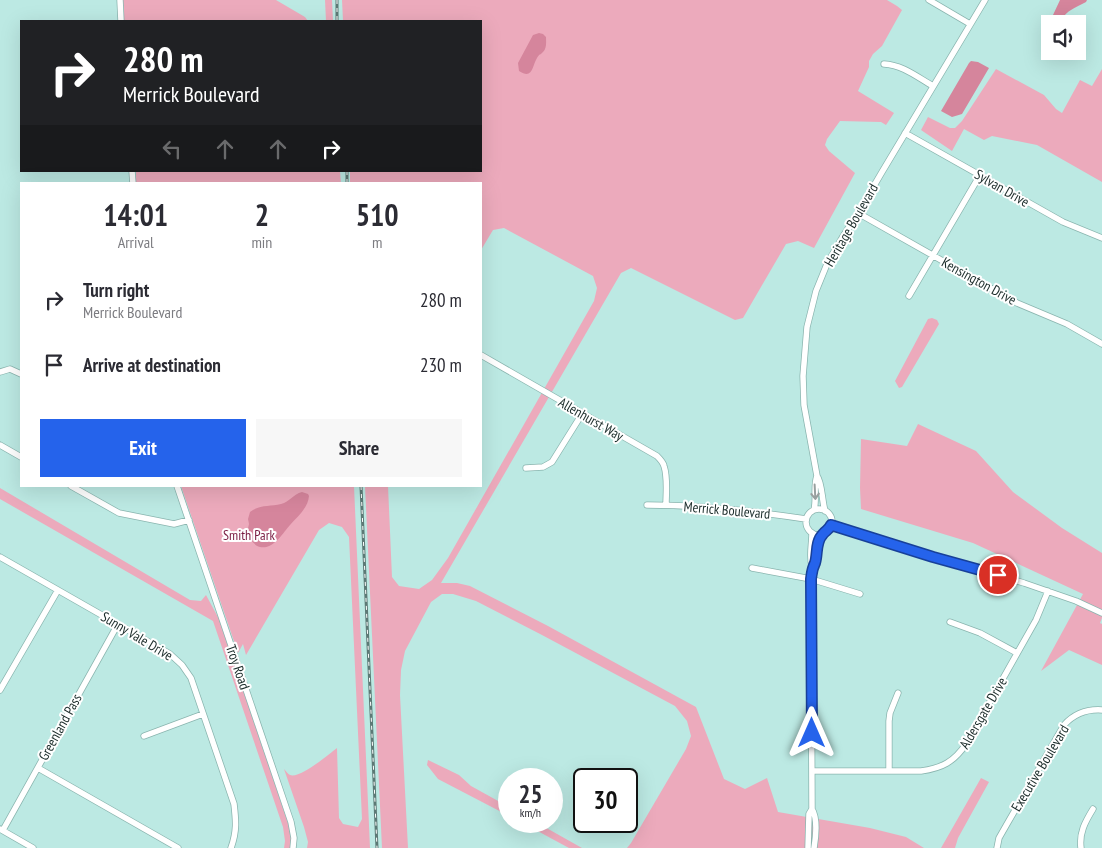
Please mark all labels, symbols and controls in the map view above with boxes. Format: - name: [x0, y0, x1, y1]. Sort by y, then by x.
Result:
- map controls: [1041, 15, 1086, 60]
- button: sound: [1041, 15, 1086, 60]
- text: 280 m: [123, 36, 204, 82]
- icon: right: [40, 40, 105, 105]
- text: Merrick Boulevard: [123, 80, 260, 108]
- icon: left: [158, 135, 186, 163]
- icon: ahead: [211, 135, 239, 163]
- icon: ahead: [264, 135, 292, 163]
- icon: right: [317, 135, 345, 163]
- street label: Sylvan Drive: [971, 165, 1033, 211]
- street label: Heritage Boulevard: [820, 180, 882, 270]
- text: 14:01: [103, 195, 168, 234]
- text: 2: [255, 195, 269, 234]
- text: 510: [356, 195, 399, 234]
- text: Arrival: [118, 232, 154, 252]
- text: min: [251, 232, 272, 252]
- text: m: [372, 232, 382, 252]
- street label: Kensington Drive: [939, 253, 1020, 309]
- text: Turn right: [83, 278, 149, 302]
- icon: right: [40, 286, 68, 314]
- text: 280 m: [420, 288, 462, 312]
- text: Merrick Boulevard: [83, 302, 182, 322]
- icon: arrive: [40, 351, 68, 379]
- text: Arrive at destination: [83, 353, 221, 377]
- text: 230 m: [420, 353, 462, 377]
- street label: Allenhurst Way: [555, 393, 627, 445]
- button: Exit: [40, 419, 246, 477]
- button: Share: [256, 419, 462, 477]
- one-way arrow: [811, 484, 820, 500]
- street label: Merrick Boulevard: [683, 497, 771, 523]
- park label: Smith Park: [223, 526, 276, 544]
- pin: [977, 554, 1019, 596]
- icon: arrive: [984, 561, 1012, 589]
- street label: Sunny Vale Drive: [98, 607, 176, 665]
- street label: Troy Road: [222, 642, 254, 692]
- street label: Aldersgate Drive: [955, 674, 1011, 752]
- street label: Greenland Pass: [34, 690, 86, 763]
- position arrow: [785, 706, 837, 758]
- street label: Executive Boulevard: [1007, 721, 1073, 815]
- speed limit sign: 30: [573, 768, 638, 833]
- text: 25: [519, 778, 542, 810]
- text: km/h: [520, 805, 541, 820]

